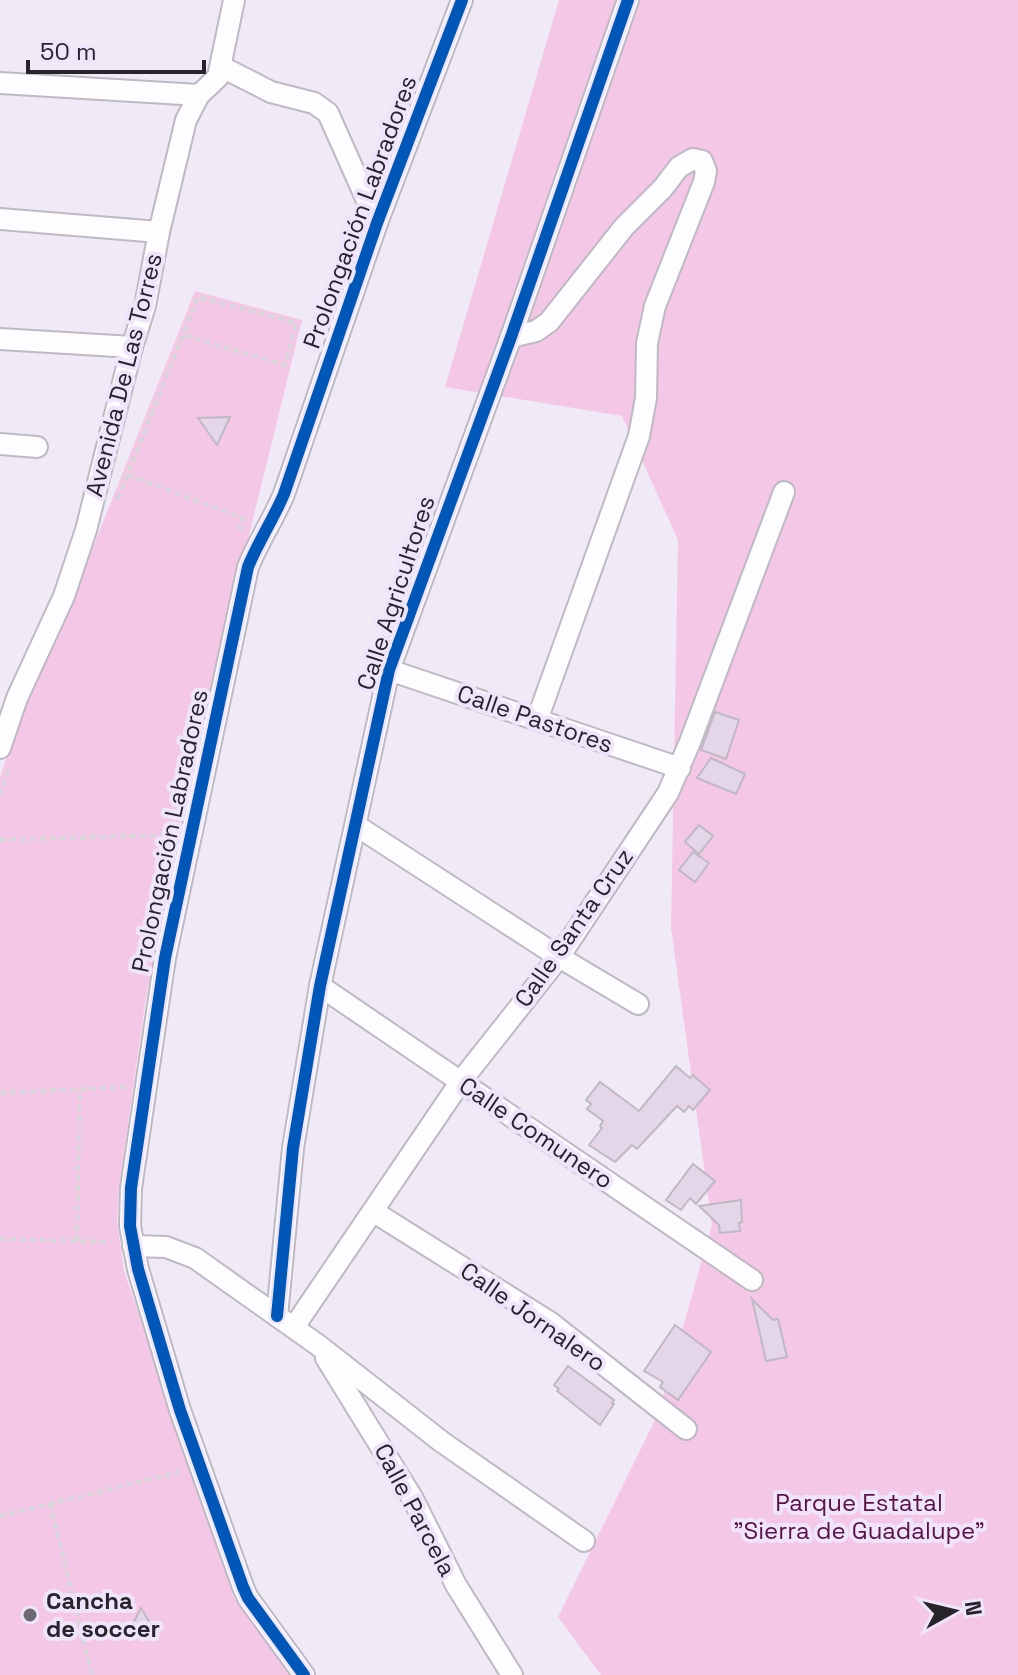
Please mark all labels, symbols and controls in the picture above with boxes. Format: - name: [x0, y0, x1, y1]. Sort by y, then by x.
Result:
- scale bar: [28, 24, 204, 74]
- text: 50 m: [40, 36, 97, 67]
- street label: Prolongación Labradores: [296, 71, 423, 353]
- street label: Avenida De Las Torres: [78, 250, 169, 500]
- street label: Calle Agricultores: [350, 492, 442, 694]
- street label: Calle Pastores: [453, 677, 617, 760]
- street label: Prolongación Labradores: [124, 687, 215, 975]
- street label: Calle Santa Cruz: [507, 842, 640, 1013]
- street label: Calle Comunero: [453, 1070, 619, 1196]
- street label: Calle Jornalero: [454, 1255, 612, 1378]
- street label: Calle Parcela: [367, 1438, 464, 1582]
- park label: Parque Estatal "Sierra de Guadalupe": [733, 1487, 985, 1546]
- north arrow: [914, 1571, 994, 1651]
- place label: Cancha de soccer: [46, 1585, 160, 1644]
- text: N: [959, 1599, 989, 1617]
- marker: Cancha de soccer: [21, 1606, 39, 1624]

